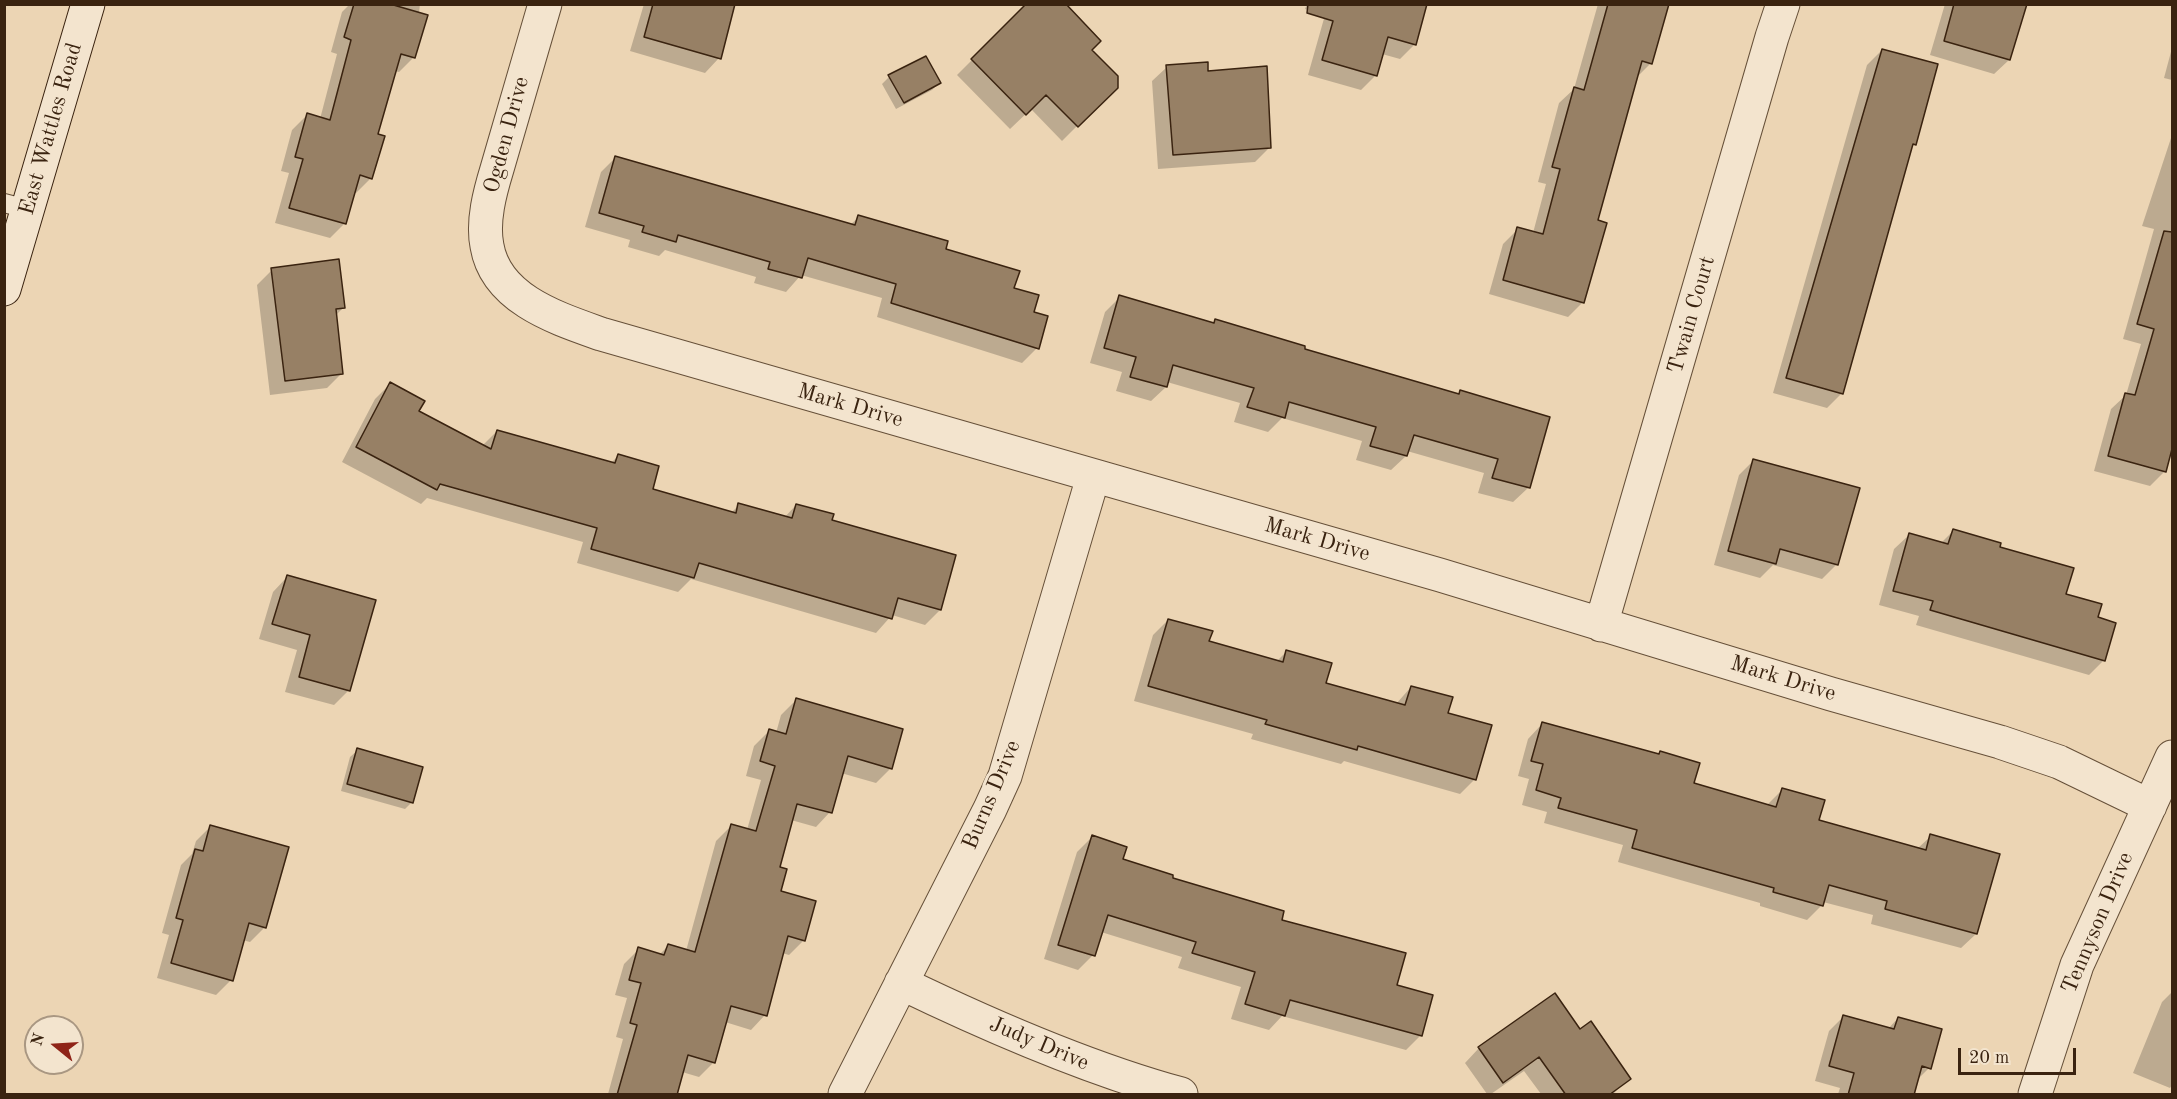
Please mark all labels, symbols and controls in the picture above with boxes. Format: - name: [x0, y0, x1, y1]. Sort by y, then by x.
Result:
- street label: East Wattles Road: [14, 40, 88, 218]
- street label: Ogden Drive: [479, 74, 535, 196]
- street label: Twain Court: [1663, 253, 1721, 377]
- street label: Mark Drive: [794, 378, 906, 434]
- street label: Mark Drive: [1261, 512, 1373, 568]
- street label: Mark Drive: [1727, 650, 1839, 708]
- street label: Burns Drive: [957, 736, 1027, 854]
- street label: Tennyson Drive: [2056, 848, 2140, 998]
- street label: Judy Drive: [985, 1011, 1093, 1077]
- north arrow: [24, 1015, 84, 1075]
- text: N: [29, 1032, 48, 1048]
- scale bar: [1961, 1036, 2080, 1074]
- text: 20 m: [1969, 1049, 2009, 1067]

